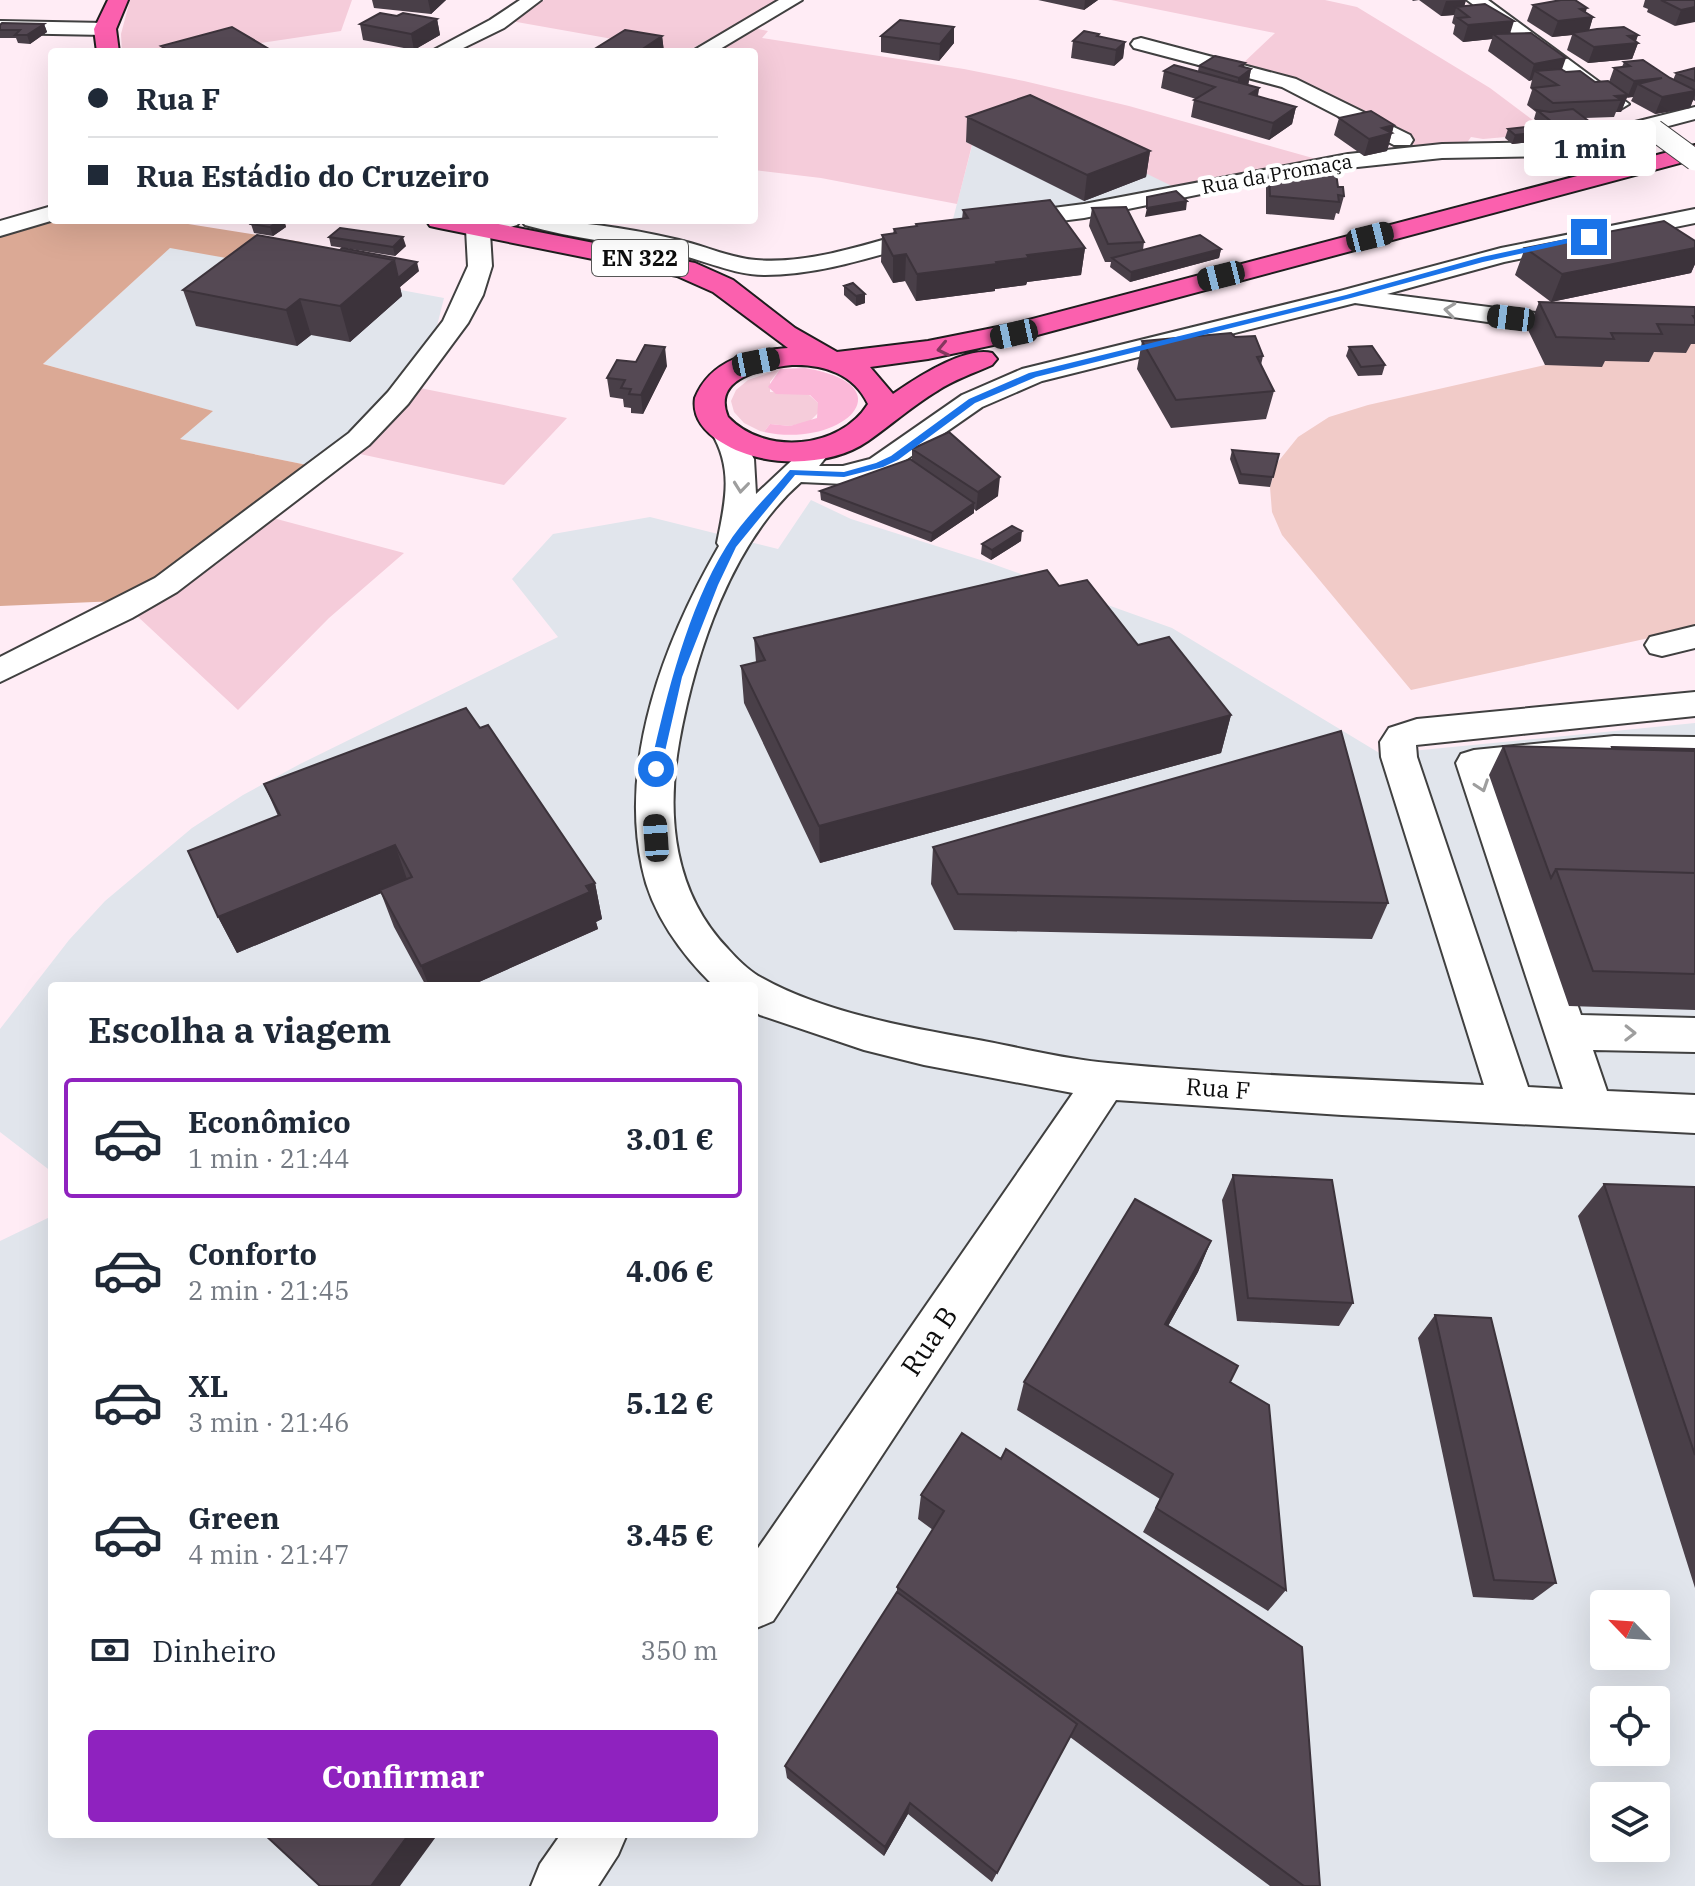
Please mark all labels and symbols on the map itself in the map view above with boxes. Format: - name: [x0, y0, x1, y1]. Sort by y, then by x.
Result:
- callout: 1 min: [1523, 121, 1655, 177]
- street label: Rua da Promaça: [1199, 147, 1354, 200]
- route end: [1571, 219, 1607, 255]
- car: [1344, 220, 1396, 254]
- road number: EN 322: [592, 240, 688, 276]
- car: [1195, 259, 1247, 293]
- one-way arrow: [1443, 302, 1457, 319]
- car: [1486, 303, 1536, 333]
- car: [988, 317, 1040, 351]
- one-way arrow: [936, 340, 950, 357]
- car: [730, 346, 782, 378]
- one-way arrow: [733, 481, 750, 494]
- route start: [638, 751, 674, 787]
- one-way arrow: [1472, 778, 1488, 792]
- car: [642, 813, 670, 863]
- one-way arrow: [1624, 1025, 1637, 1042]
- street label: Rua F: [1185, 1070, 1251, 1106]
- street label: Rua B: [892, 1299, 965, 1383]
- north arrow: [1590, 1590, 1670, 1670]

